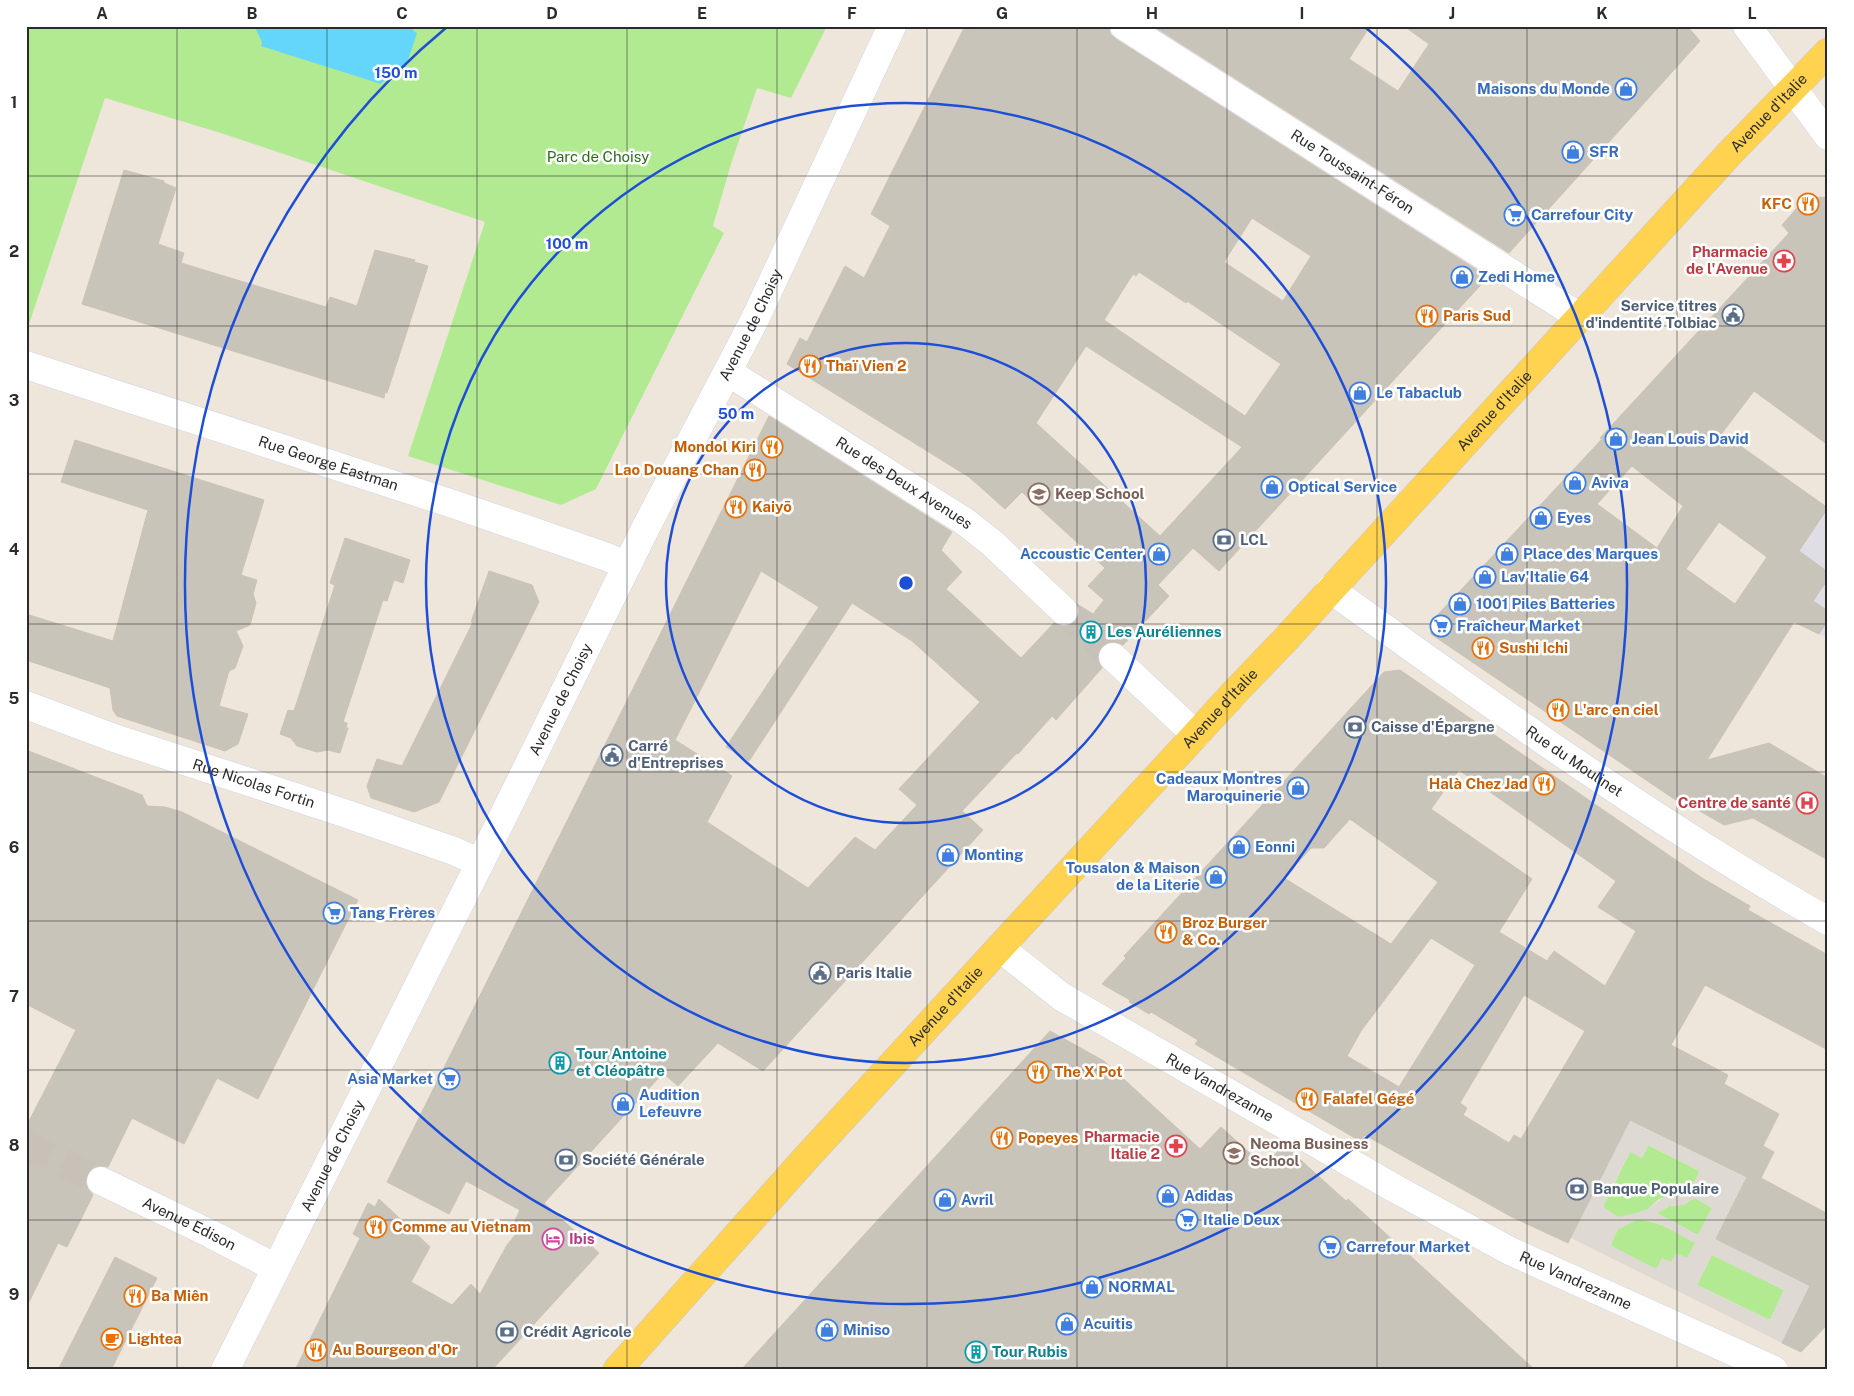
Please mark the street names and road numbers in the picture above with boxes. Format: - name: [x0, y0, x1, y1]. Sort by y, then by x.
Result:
- street label: Avenue d'Italie: [1727, 70, 1810, 155]
- street label: Rue Toussaint-Féron: [1288, 126, 1417, 217]
- street label: Avenue de Choisy: [715, 266, 785, 383]
- street label: Avenue d'Italie: [1453, 367, 1535, 454]
- street label: Rue George Eastman: [256, 432, 401, 494]
- street label: Rue des Deux Avenues: [833, 433, 976, 532]
- street label: Avenue de Choisy: [526, 640, 595, 758]
- street label: Avenue d'Italie: [1179, 665, 1261, 752]
- street label: Rue du Moulinet: [1523, 722, 1626, 800]
- street label: Rue Nicolas Fortin: [191, 755, 317, 811]
- street label: Avenue d'Italie: [904, 963, 986, 1050]
- street label: Rue Vandrezanne: [1163, 1050, 1277, 1125]
- street label: Avenue de Choisy: [297, 1097, 368, 1214]
- street label: Avenue Edison: [140, 1193, 239, 1254]
- street label: Rue Vandrezanne: [1517, 1247, 1635, 1313]

